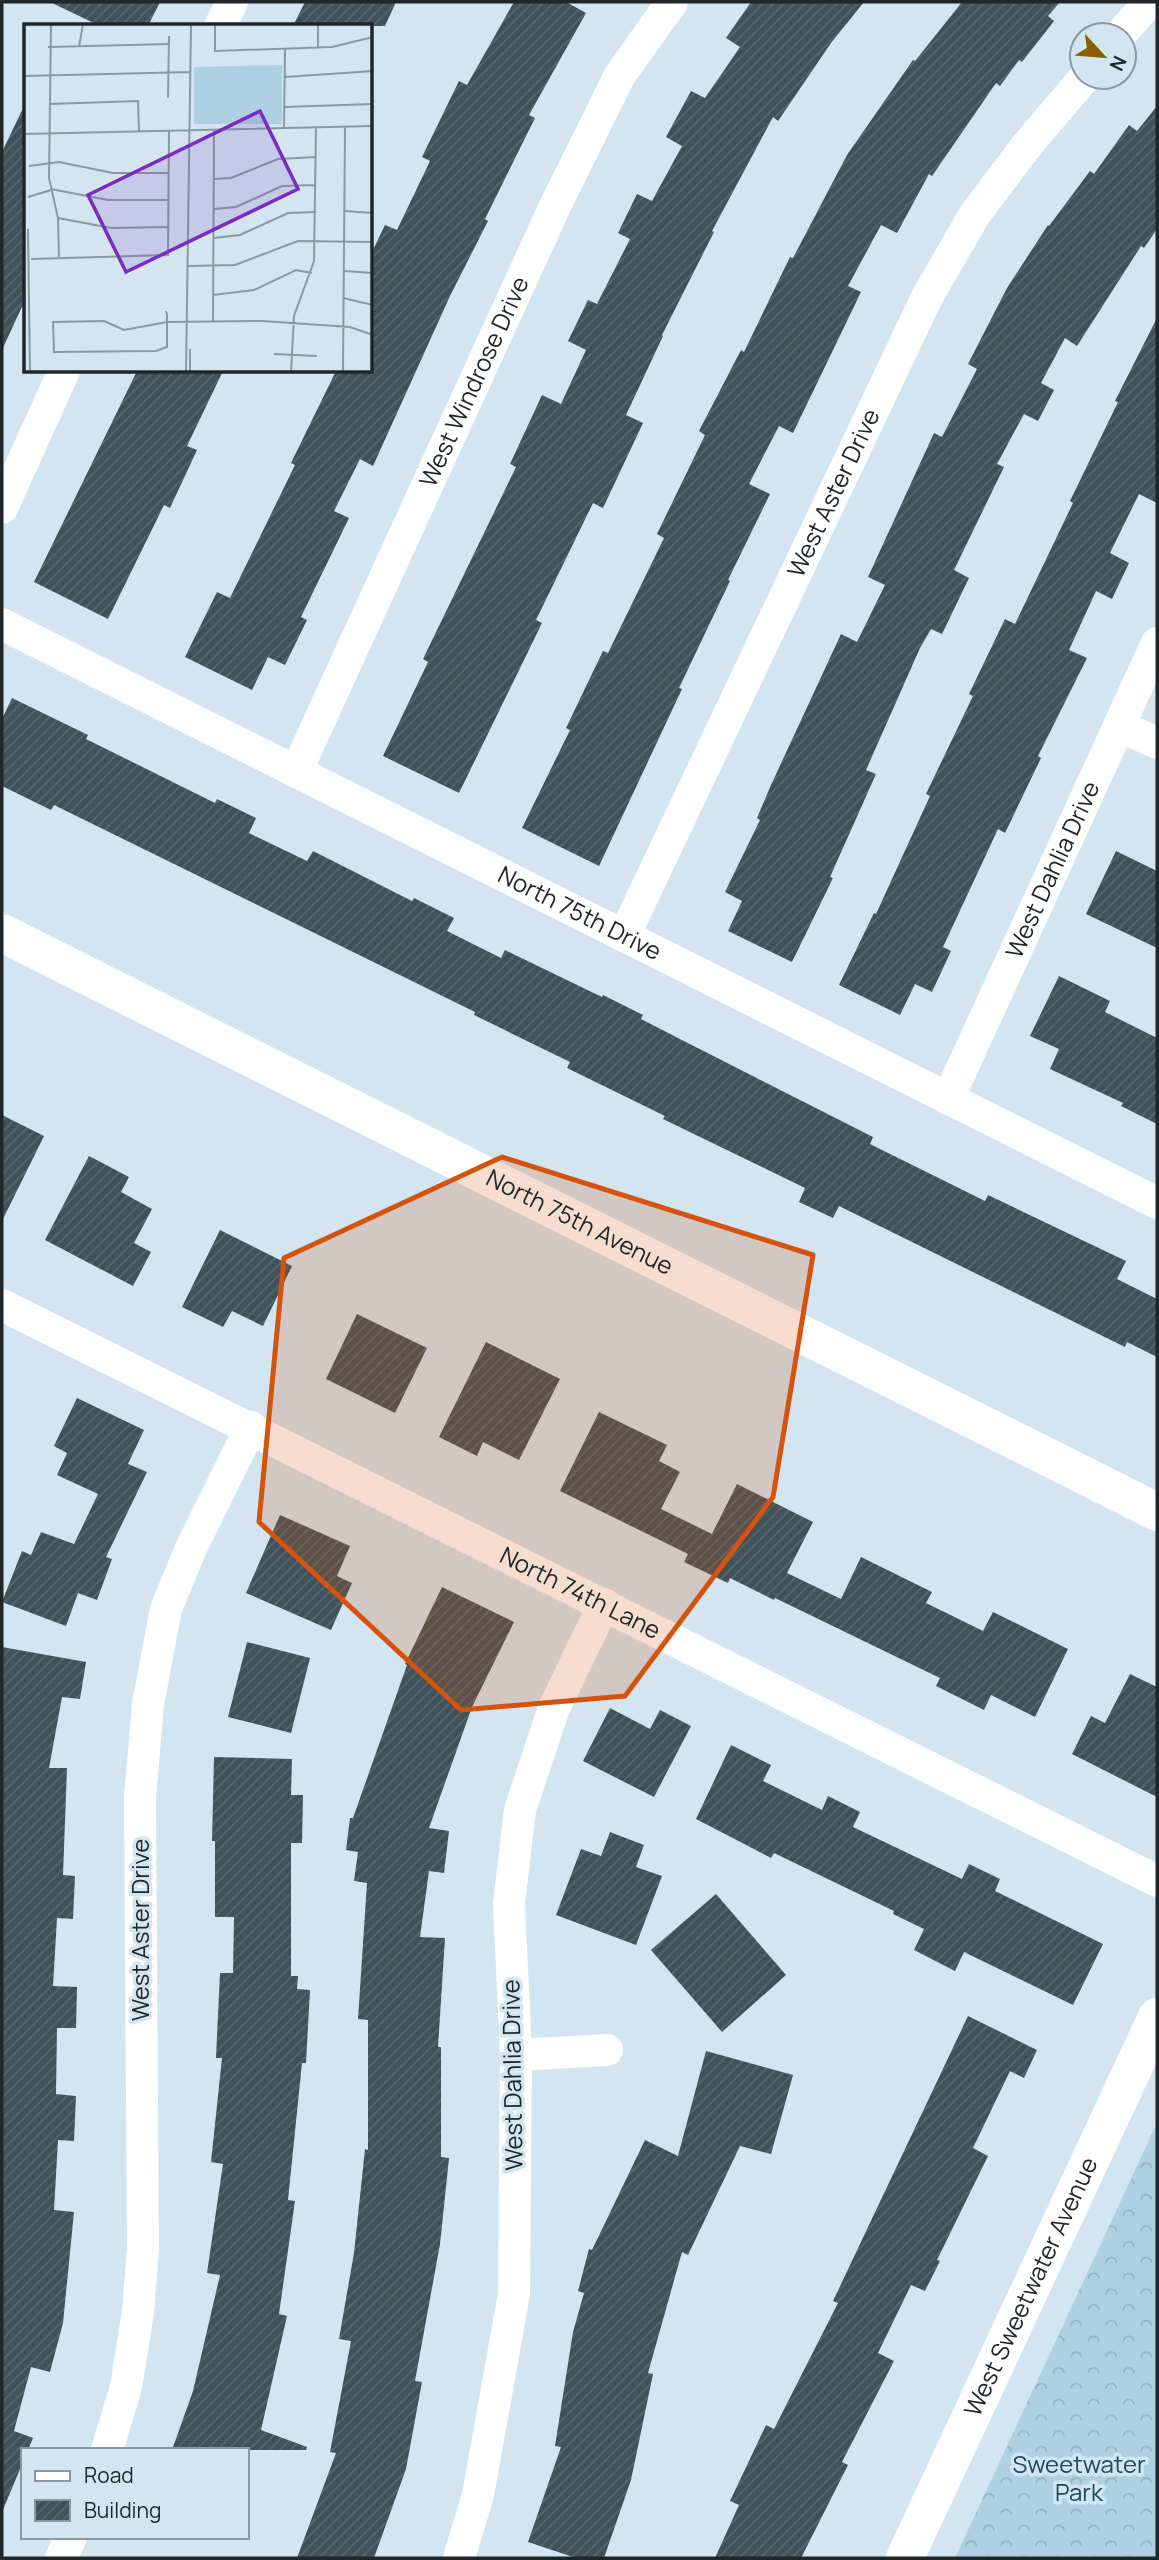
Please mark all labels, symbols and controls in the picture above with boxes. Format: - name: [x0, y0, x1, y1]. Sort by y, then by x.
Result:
- north arrow: [1068, 21, 1138, 91]
- inset map: [24, 24, 373, 373]
- text: N: [1104, 52, 1133, 75]
- street label: West Windrose Drive: [411, 271, 536, 492]
- street label: West Aster Drive: [779, 403, 887, 582]
- street label: West Dahlia Drive: [997, 775, 1106, 963]
- street label: North 75th Drive: [493, 857, 667, 967]
- street label: North 75th Avenue: [481, 1161, 679, 1282]
- street label: North 74th Lane: [495, 1538, 667, 1646]
- street label: West Aster Drive: [123, 1839, 156, 2021]
- street label: West Dahlia Drive: [493, 1979, 530, 2171]
- street label: West Sweetwater Avenue: [955, 2151, 1104, 2421]
- park label: Sweetwater Park: [1012, 2447, 1146, 2508]
- legend: [21, 2448, 248, 2539]
- text: Road: [84, 2461, 134, 2489]
- text: Building: [84, 2496, 161, 2524]

